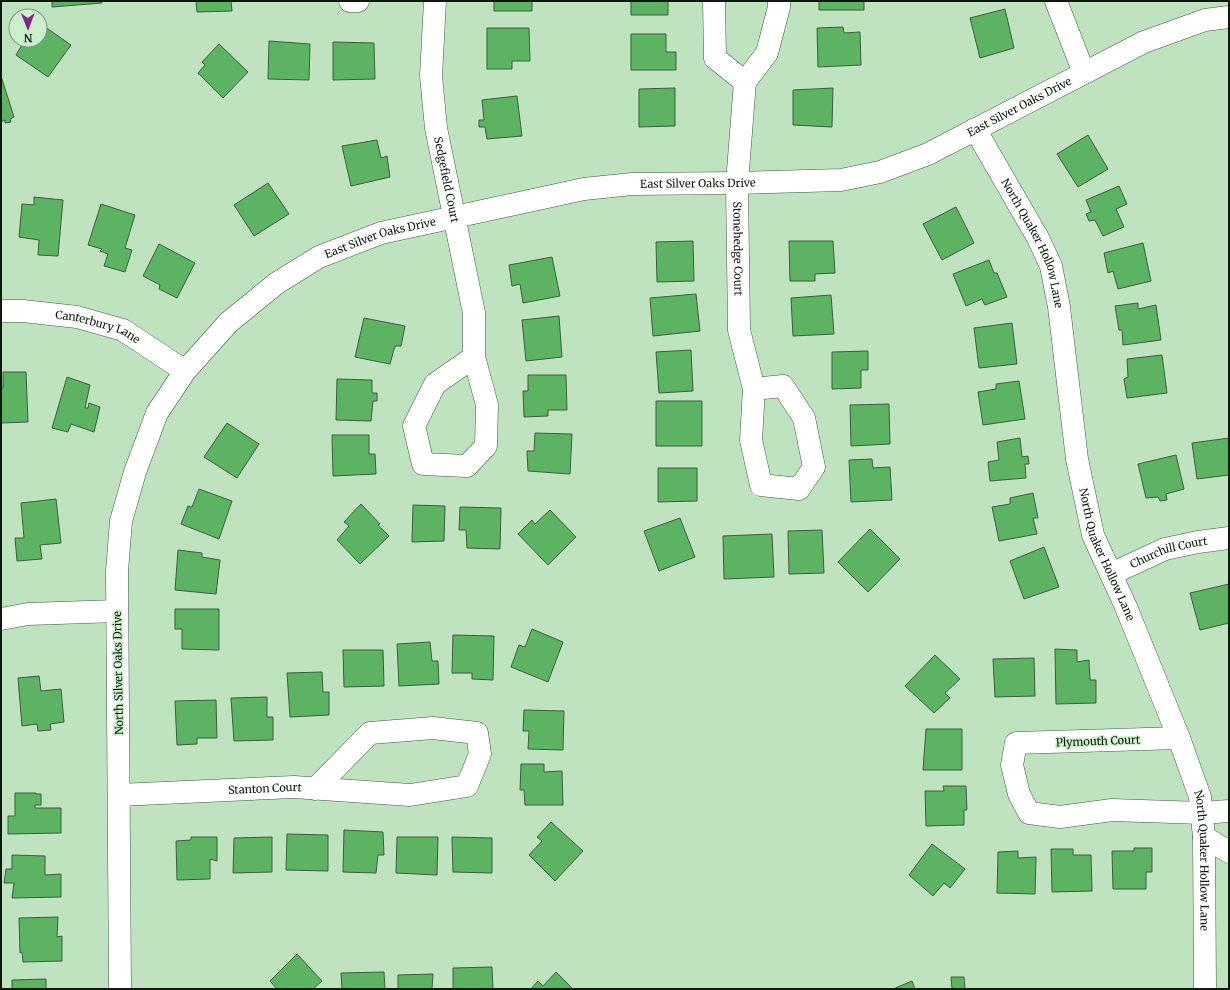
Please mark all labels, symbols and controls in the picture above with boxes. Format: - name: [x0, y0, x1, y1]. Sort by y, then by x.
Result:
- north arrow: [8, 8, 48, 48]
- text: N: [23, 31, 33, 45]
- street label: East Silver Oaks Drive: [965, 74, 1074, 140]
- street label: Sedgefield Court: [431, 135, 462, 224]
- street label: East Silver Oaks Drive: [640, 175, 756, 191]
- street label: North Quaker Hollow Lane: [998, 176, 1066, 310]
- street label: Stonehedge Court: [730, 201, 746, 297]
- street label: East Silver Oaks Drive: [323, 214, 437, 261]
- street label: Canterbury Lane: [55, 308, 143, 347]
- street label: North Quaker Hollow Lane: [1076, 487, 1138, 623]
- street label: Churchill Court: [1128, 534, 1209, 571]
- street label: North Silver Oaks Drive: [110, 611, 126, 735]
- street label: Plymouth Court: [1056, 733, 1141, 749]
- street label: Stanton Court: [228, 780, 303, 797]
- street label: North Quaker Hollow Lane: [1191, 788, 1212, 931]

